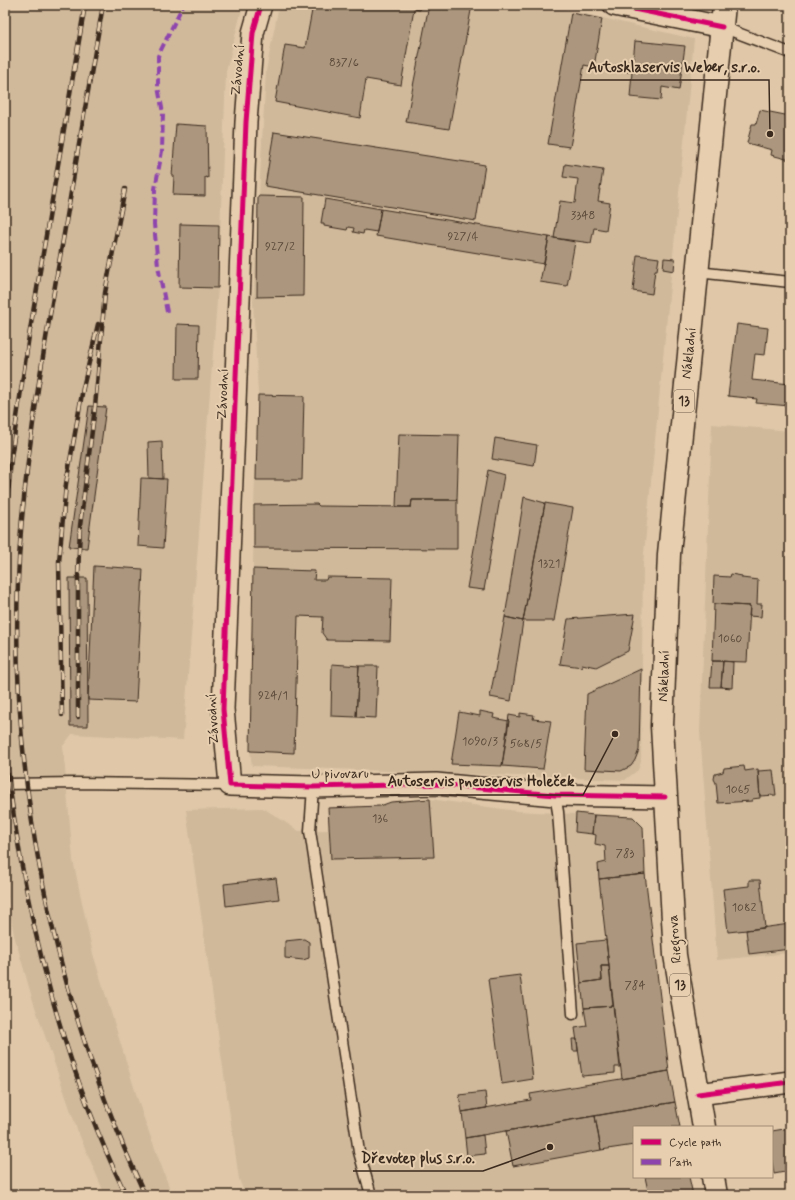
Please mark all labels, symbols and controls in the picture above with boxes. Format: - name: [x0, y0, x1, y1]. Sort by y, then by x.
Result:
- street label: Závodní: [227, 44, 249, 96]
- callout: Autosklaservis Weber, s.r.o.: [580, 53, 769, 80]
- house number: 837/6: [329, 55, 359, 71]
- text: Autosklaservis Weber, s.r.o.: [588, 58, 760, 78]
- house number: 3348: [571, 208, 595, 224]
- house number: 927/4: [447, 229, 479, 245]
- house number: 927/2: [265, 239, 295, 255]
- street label: Nákladní: [677, 326, 701, 380]
- street label: Závodní: [213, 368, 233, 420]
- road number: 13: [674, 390, 694, 412]
- house number: 1321: [538, 556, 560, 572]
- house number: 1060: [718, 631, 743, 647]
- street label: Nákladní: [654, 650, 674, 702]
- house number: 924/1: [258, 688, 288, 704]
- street label: Závodní: [203, 693, 223, 745]
- house number: 1090/3: [462, 734, 499, 750]
- house number: 568/5: [510, 736, 542, 752]
- street label: U pivovaru: [311, 764, 369, 783]
- callout: Autoservis pneuservis Holeček: [380, 768, 583, 795]
- text: Autoservis pneuservis Holeček: [387, 772, 575, 792]
- house number: 1065: [725, 782, 751, 798]
- house number: 136: [372, 811, 388, 827]
- house number: 783: [616, 846, 634, 862]
- house number: 1082: [732, 900, 756, 916]
- street label: Riegrova: [664, 914, 688, 964]
- road number: 13: [670, 974, 690, 996]
- house number: 784: [625, 978, 645, 994]
- legend: [633, 1126, 773, 1178]
- text: Cycle path: [669, 1135, 721, 1151]
- callout: Dřevotep plus s.r.o.: [353, 1144, 483, 1171]
- text: Dřevotep plus s.r.o.: [361, 1149, 475, 1169]
- text: Path: [669, 1155, 692, 1171]

